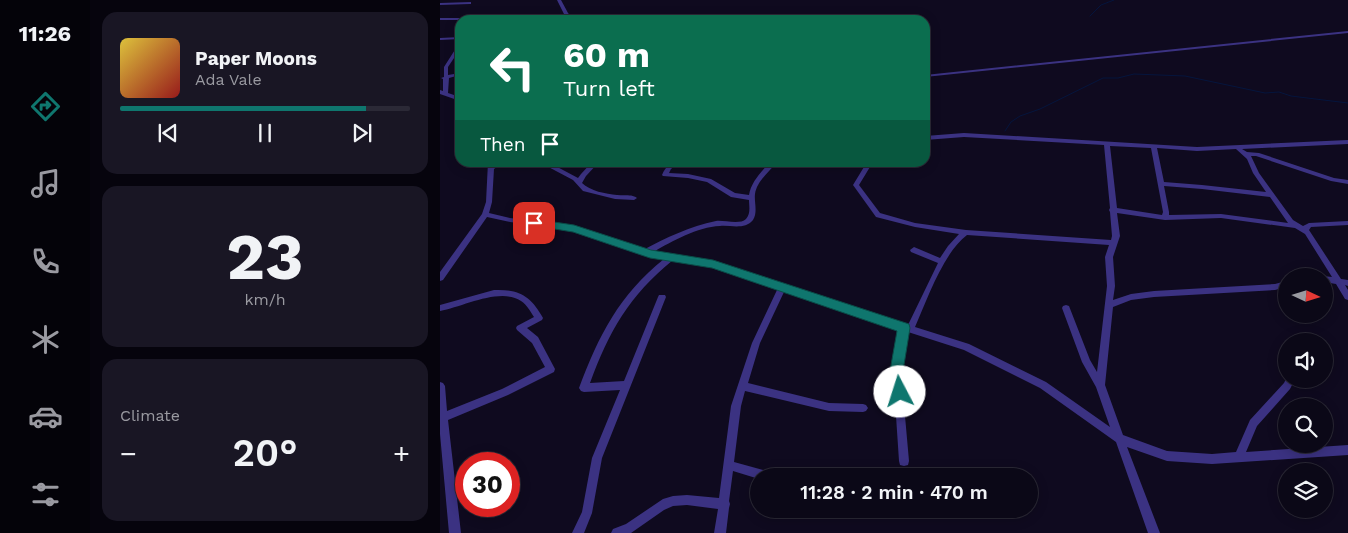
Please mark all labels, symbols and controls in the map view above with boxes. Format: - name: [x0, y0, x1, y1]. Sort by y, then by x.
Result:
- text: 11:26: [19, 21, 71, 46]
- text: 60 m: [563, 34, 650, 76]
- icon: left: [480, 35, 545, 100]
- text: Paper Moons: [195, 47, 317, 70]
- text: Ada Vale: [195, 70, 262, 89]
- text: Turn left: [563, 76, 655, 101]
- icon: directions: [28, 89, 63, 124]
- icon: previous: [154, 119, 182, 147]
- icon: pause: [251, 119, 279, 147]
- icon: next: [348, 119, 376, 147]
- icon: arrive: [536, 130, 564, 158]
- text: Then: [480, 133, 526, 156]
- icon: music: [28, 166, 63, 201]
- pin: [513, 202, 555, 244]
- icon: arrive: [520, 209, 548, 237]
- text: 23: [226, 219, 304, 295]
- icon: phone: [28, 244, 63, 279]
- north arrow: [1278, 268, 1332, 322]
- map controls: [1278, 268, 1333, 518]
- text: km/h: [244, 290, 286, 309]
- icon: climate: [28, 322, 63, 357]
- button: sound: [1278, 333, 1333, 388]
- position arrow: [873, 365, 925, 417]
- button: search: [1278, 398, 1333, 453]
- icon: car: [28, 399, 63, 434]
- text: Climate: [120, 406, 180, 425]
- text: 20°: [233, 431, 297, 475]
- text: −: [120, 437, 137, 470]
- text: +: [393, 437, 410, 470]
- speed limit sign: 30: [455, 452, 520, 517]
- button: layers: [1278, 463, 1333, 518]
- icon: filters: [28, 477, 63, 512]
- text: 11:28 · 2 min · 470 m: [800, 481, 988, 504]

